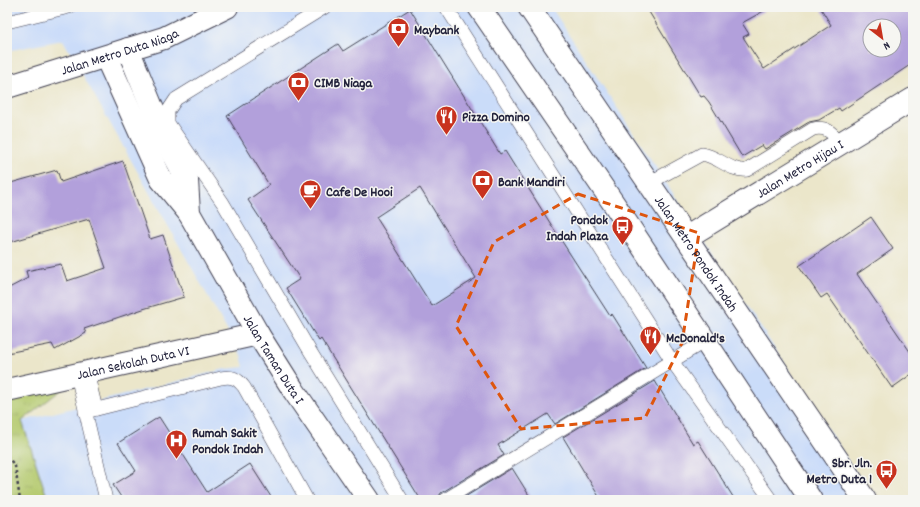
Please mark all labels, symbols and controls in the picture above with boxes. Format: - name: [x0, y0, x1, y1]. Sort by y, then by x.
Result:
- bank icon: Maybank: [385, 16, 411, 49]
- north arrow: [862, 18, 902, 58]
- place label: Maybank: [414, 21, 460, 41]
- street label: Jalan Metro Duta Niaga: [59, 24, 183, 82]
- text: N: [879, 37, 893, 53]
- bank icon: CIMB Niaga: [285, 69, 311, 102]
- place label: CIMB Niaga: [314, 74, 373, 94]
- restaurant icon: Pizza Domino: [433, 103, 459, 136]
- place label: Pizza Domino: [462, 108, 530, 128]
- street label: Jalan Metro Hijau I: [753, 135, 849, 204]
- bank icon: Bank Mandiri: [469, 168, 495, 201]
- place label: Bank Mandiri: [498, 173, 565, 193]
- cafe icon: Cafe De Hooi: [297, 178, 323, 211]
- place label: Cafe De Hooi: [326, 183, 393, 203]
- street label: Jalan Metro Pondok Indah: [648, 192, 742, 317]
- place label: Pondok Indah Plaza: [546, 211, 609, 247]
- bus stop icon: Pondok Indah Plaza: [610, 214, 636, 247]
- street label: Jalan Taman Duta I: [237, 312, 309, 409]
- restaurant icon: McDonald's: [637, 324, 663, 357]
- place label: McDonald's: [666, 329, 725, 349]
- street label: Jalan Sekolah Duta VI: [75, 341, 192, 386]
- place label: Rumah Sakit Pondok Indah: [192, 424, 264, 460]
- hospital icon: Rumah Sakit Pondok Indah: [163, 427, 189, 460]
- place label: Sbr. Jln. Metro Duta 1: [807, 454, 872, 490]
- bus stop icon: Sbr. Jln. Metro Duta 1: [874, 457, 900, 490]

